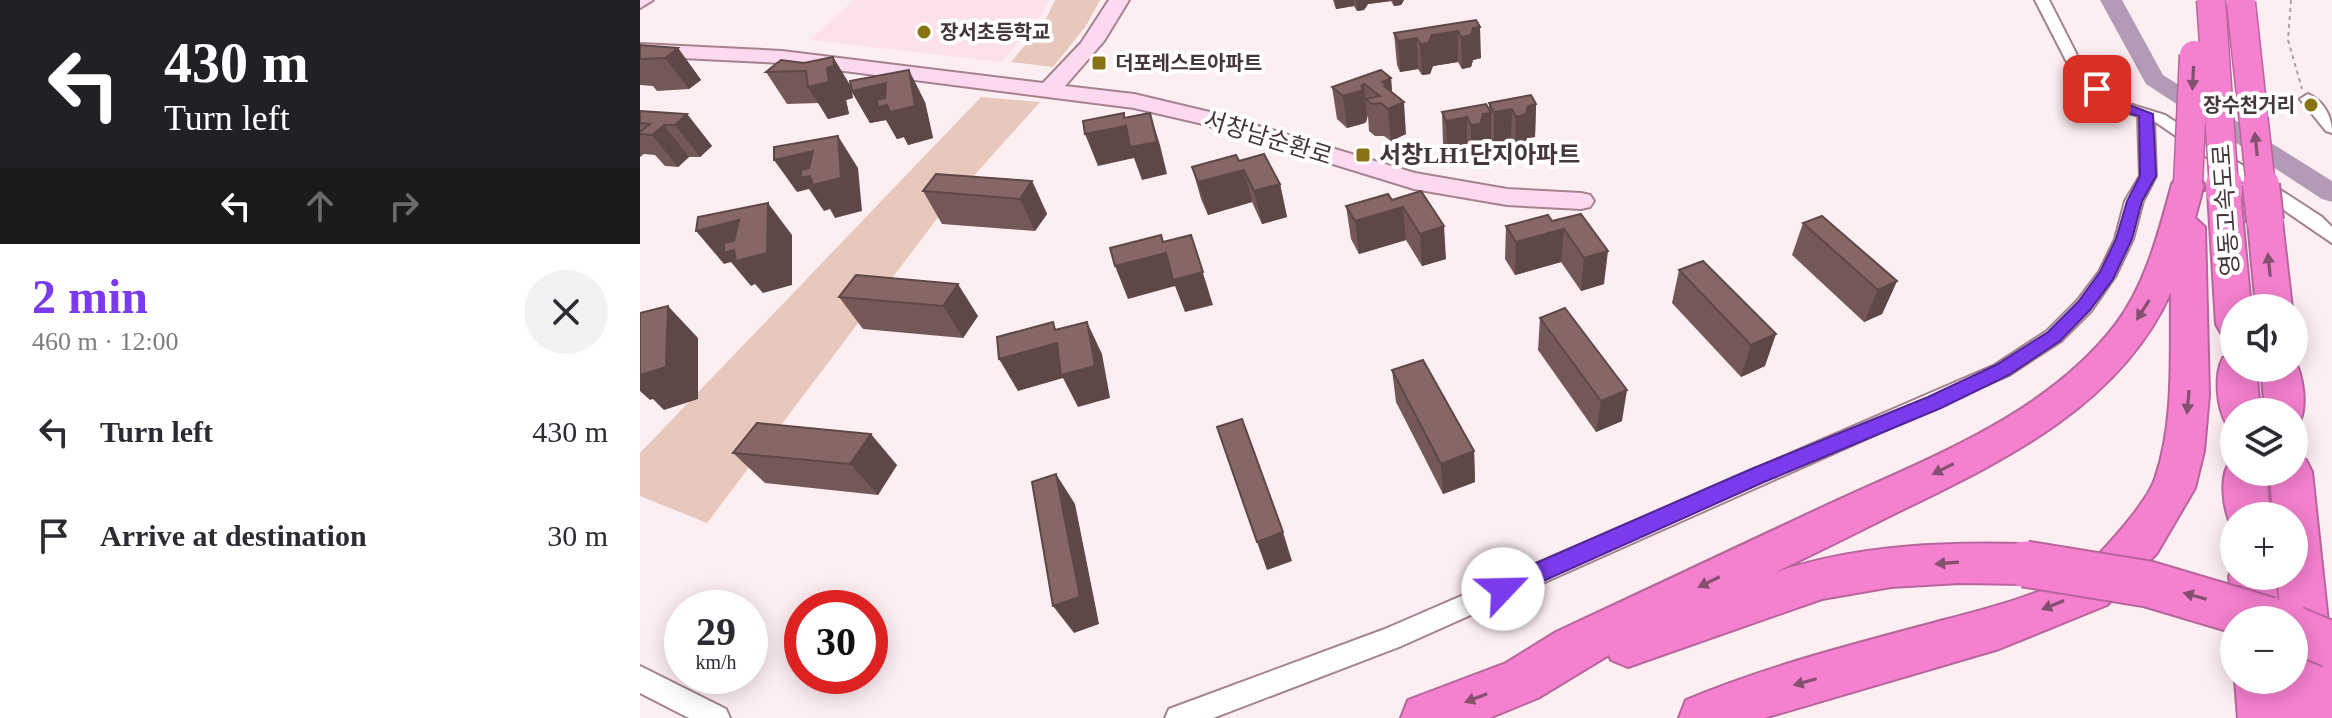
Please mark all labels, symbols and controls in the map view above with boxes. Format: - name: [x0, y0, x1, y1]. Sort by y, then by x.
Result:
- place label: 장서초등학교: [940, 21, 1050, 43]
- marker: 장서초등학교: [915, 23, 933, 41]
- icon: left: [32, 32, 136, 136]
- text: 430 m: [164, 32, 309, 94]
- place label: 더포레스트아파트: [1115, 52, 1262, 74]
- marker: 더포레스트아파트: [1090, 54, 1108, 72]
- pin: [2063, 55, 2131, 123]
- one-way arrow: [2187, 66, 2200, 91]
- icon: arrive: [2075, 67, 2119, 111]
- place label: 장수천거리: [2203, 94, 2295, 116]
- marker: 장수천거리: [2302, 96, 2320, 114]
- text: Turn left: [164, 98, 290, 138]
- street label: 서창남순환로: [1201, 106, 1335, 170]
- one-way arrow: [2250, 131, 2263, 156]
- place label: 서창LH1단지아파트: [1379, 142, 1580, 168]
- street label: 영동고속도로: [2208, 143, 2244, 277]
- marker: 서창LH1단지아파트: [1354, 146, 1372, 164]
- icon: left: [214, 184, 258, 228]
- icon: ahead: [298, 184, 342, 228]
- icon: right: [382, 184, 426, 228]
- one-way arrow: [2263, 252, 2276, 277]
- text: 2 min: [32, 270, 148, 323]
- button: close: [524, 270, 608, 354]
- map controls: [2220, 294, 2308, 694]
- button: sound: [2220, 294, 2308, 382]
- one-way arrow: [2137, 299, 2151, 321]
- text: 460 m · 12:00: [32, 327, 179, 356]
- one-way arrow: [2181, 390, 2194, 415]
- button: layers: [2220, 398, 2308, 486]
- icon: left: [32, 410, 76, 454]
- text: Turn left: [100, 415, 213, 448]
- text: 430 m: [532, 415, 608, 448]
- one-way arrow: [1931, 463, 1954, 476]
- button: +: [2220, 502, 2308, 590]
- icon: arrive: [32, 514, 76, 558]
- text: Arrive at destination: [100, 519, 367, 552]
- text: 30 m: [547, 519, 608, 552]
- position arrow: [1461, 547, 1545, 631]
- one-way arrow: [1934, 557, 1959, 570]
- one-way arrow: [1697, 576, 1720, 589]
- one-way arrow: [2182, 589, 2206, 602]
- speed limit sign: 30: [784, 590, 888, 694]
- one-way arrow: [2041, 599, 2065, 612]
- button: −: [2220, 606, 2308, 694]
- text: 29: [696, 609, 736, 654]
- text: km/h: [695, 651, 737, 673]
- one-way arrow: [1792, 676, 1817, 688]
- one-way arrow: [1464, 692, 1488, 705]

